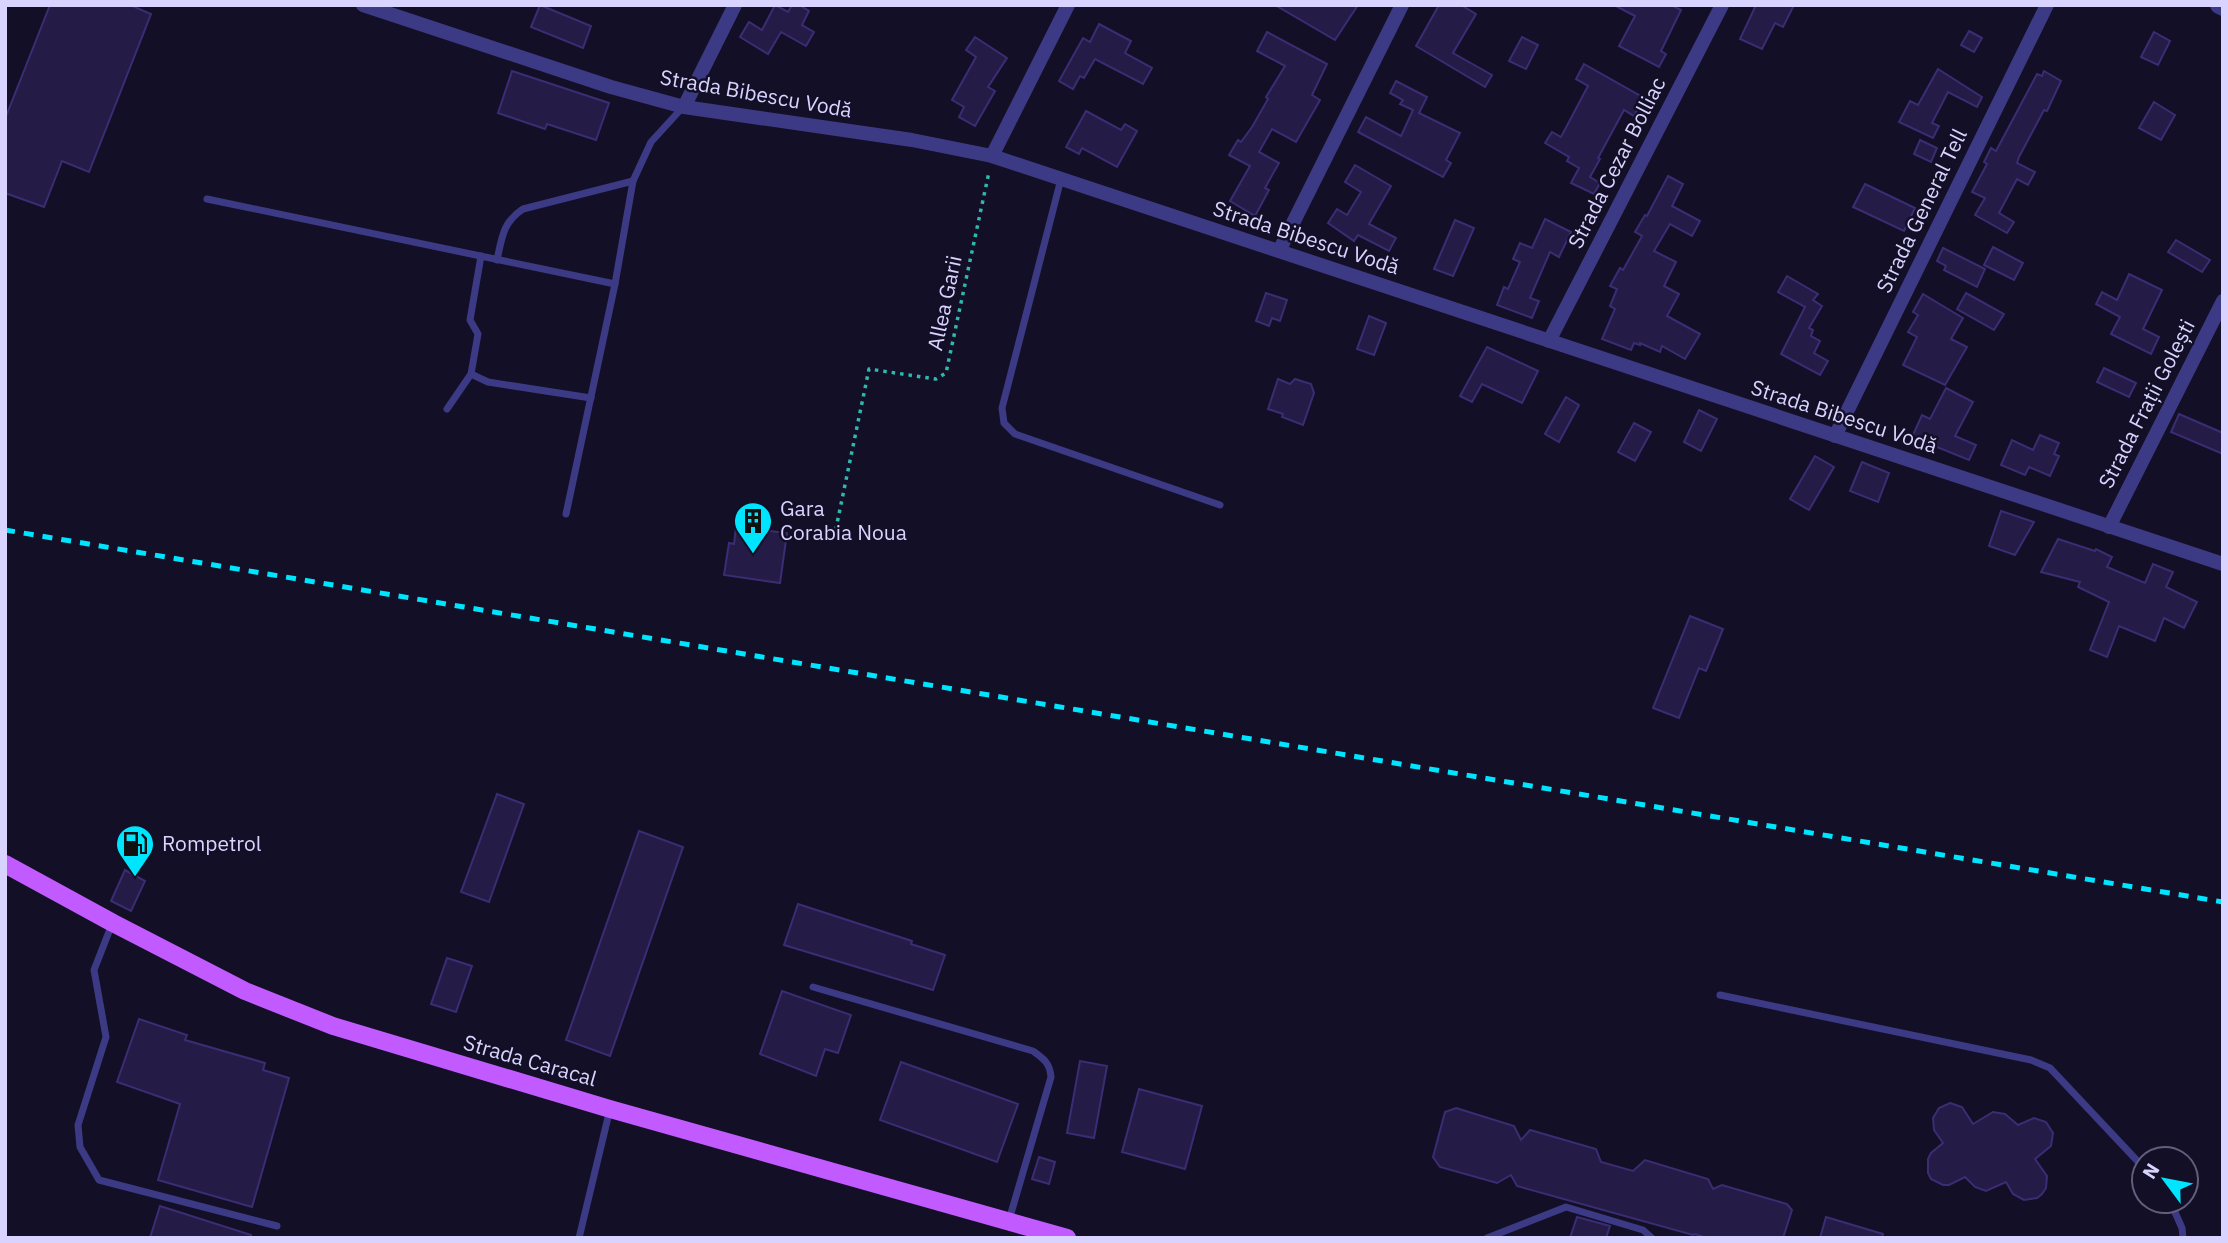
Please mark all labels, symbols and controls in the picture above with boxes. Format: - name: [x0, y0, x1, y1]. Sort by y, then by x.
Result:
- street label: Strada Bibescu Vodă: [658, 62, 854, 124]
- street label: Strada Cezar Bolliac: [1561, 72, 1671, 253]
- street label: Strada General Tell: [1869, 124, 1973, 297]
- street label: Strada Bibescu Vodă: [1210, 194, 1403, 280]
- street label: Allea Garii: [920, 253, 968, 353]
- street label: Strada Frații Golești: [2091, 314, 2201, 493]
- street label: Strada Bibescu Vodă: [1748, 373, 1941, 459]
- place label: Gara Corabia Noua: [780, 494, 907, 546]
- building icon: Gara Corabia Noua: [732, 500, 774, 555]
- fuel station icon: Rompetrol: [114, 823, 156, 878]
- place label: Rompetrol: [162, 829, 262, 857]
- street label: Strada Caracal: [460, 1028, 600, 1093]
- north arrow: [2130, 1145, 2200, 1215]
- text: N: [2137, 1159, 2164, 1183]

